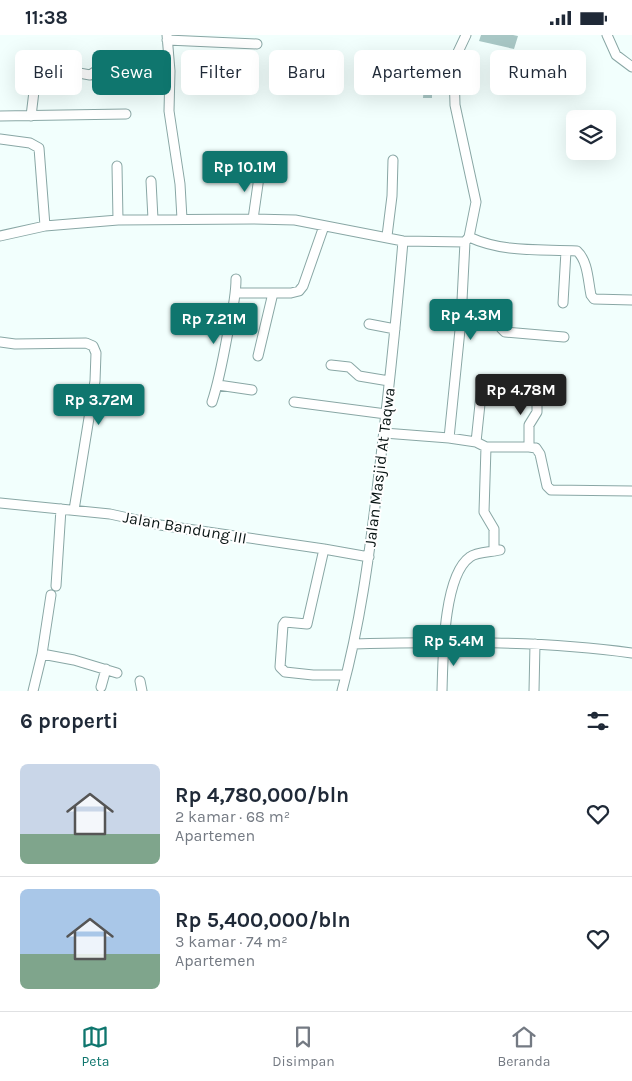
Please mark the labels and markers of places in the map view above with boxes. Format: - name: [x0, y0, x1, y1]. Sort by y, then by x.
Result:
- pin: Rp 10.1M: [193, 151, 297, 193]
- pin: Rp 4.3M: [425, 299, 517, 341]
- pin: Rp 7.21M: [162, 303, 266, 345]
- pin: Rp 4.78M: [469, 373, 573, 416]
- pin: Rp 3.72M: [47, 383, 151, 426]
- pin: Rp 5.4M: [408, 625, 500, 667]

